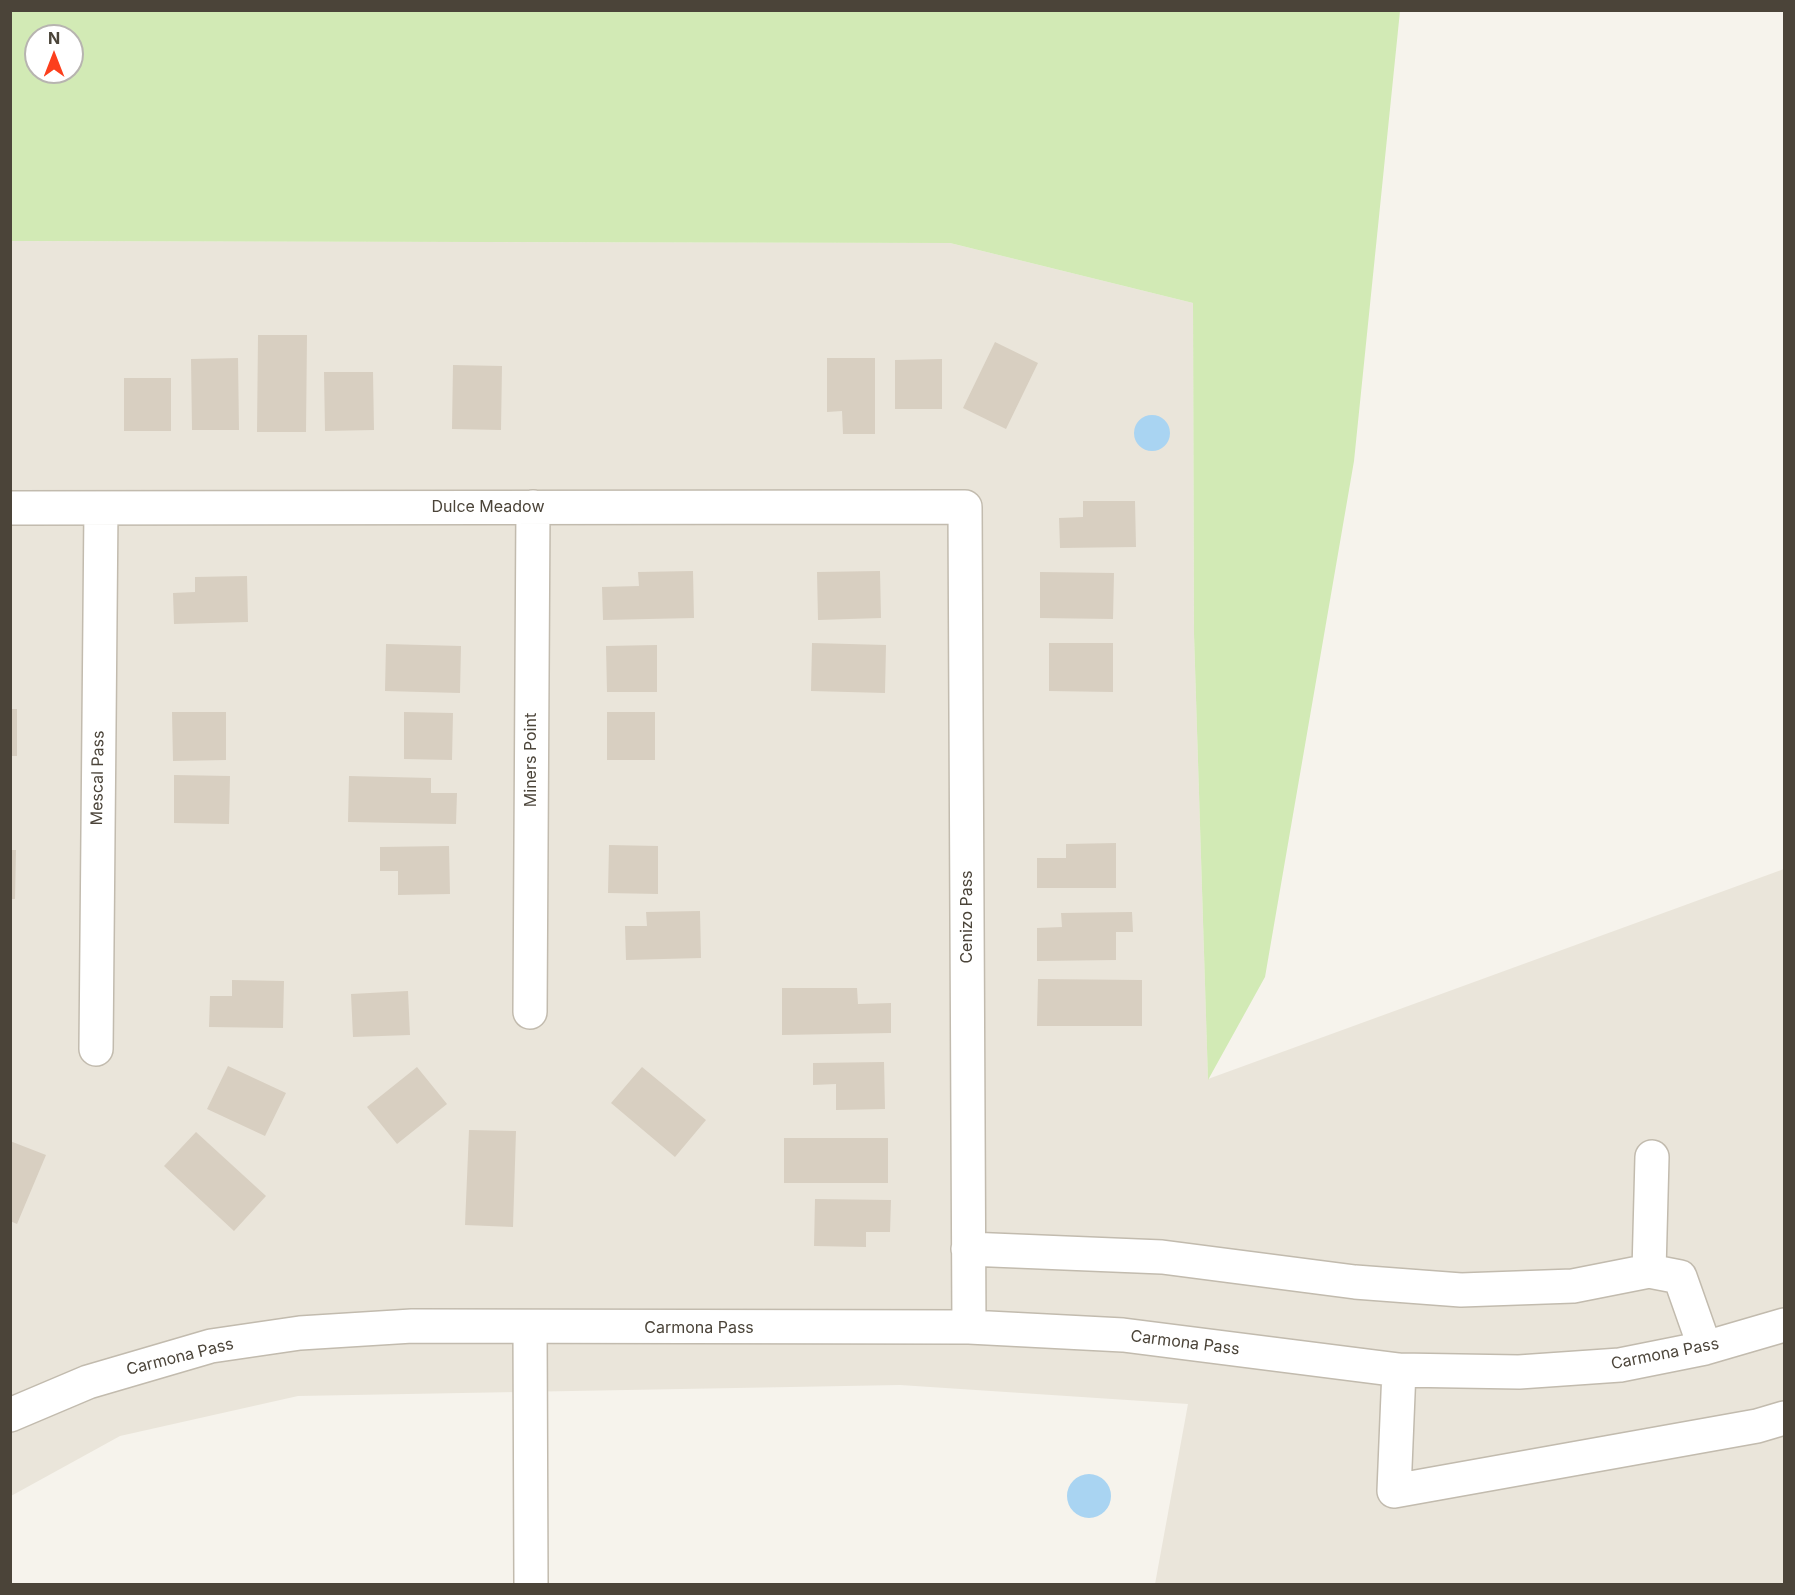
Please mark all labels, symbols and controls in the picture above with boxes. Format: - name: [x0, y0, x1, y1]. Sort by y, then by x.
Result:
- north arrow: [24, 24, 84, 84]
- text: N: [48, 28, 60, 48]
- street label: Dulce Meadow: [432, 497, 544, 517]
- street label: Miners Point: [521, 713, 541, 807]
- street label: Mescal Pass: [88, 730, 108, 826]
- street label: Cenizo Pass: [957, 870, 977, 964]
- street label: Carmona Pass: [644, 1318, 754, 1338]
- street label: Carmona Pass: [1129, 1327, 1241, 1359]
- street label: Carmona Pass: [125, 1334, 235, 1380]
- street label: Carmona Pass: [1609, 1334, 1721, 1374]

